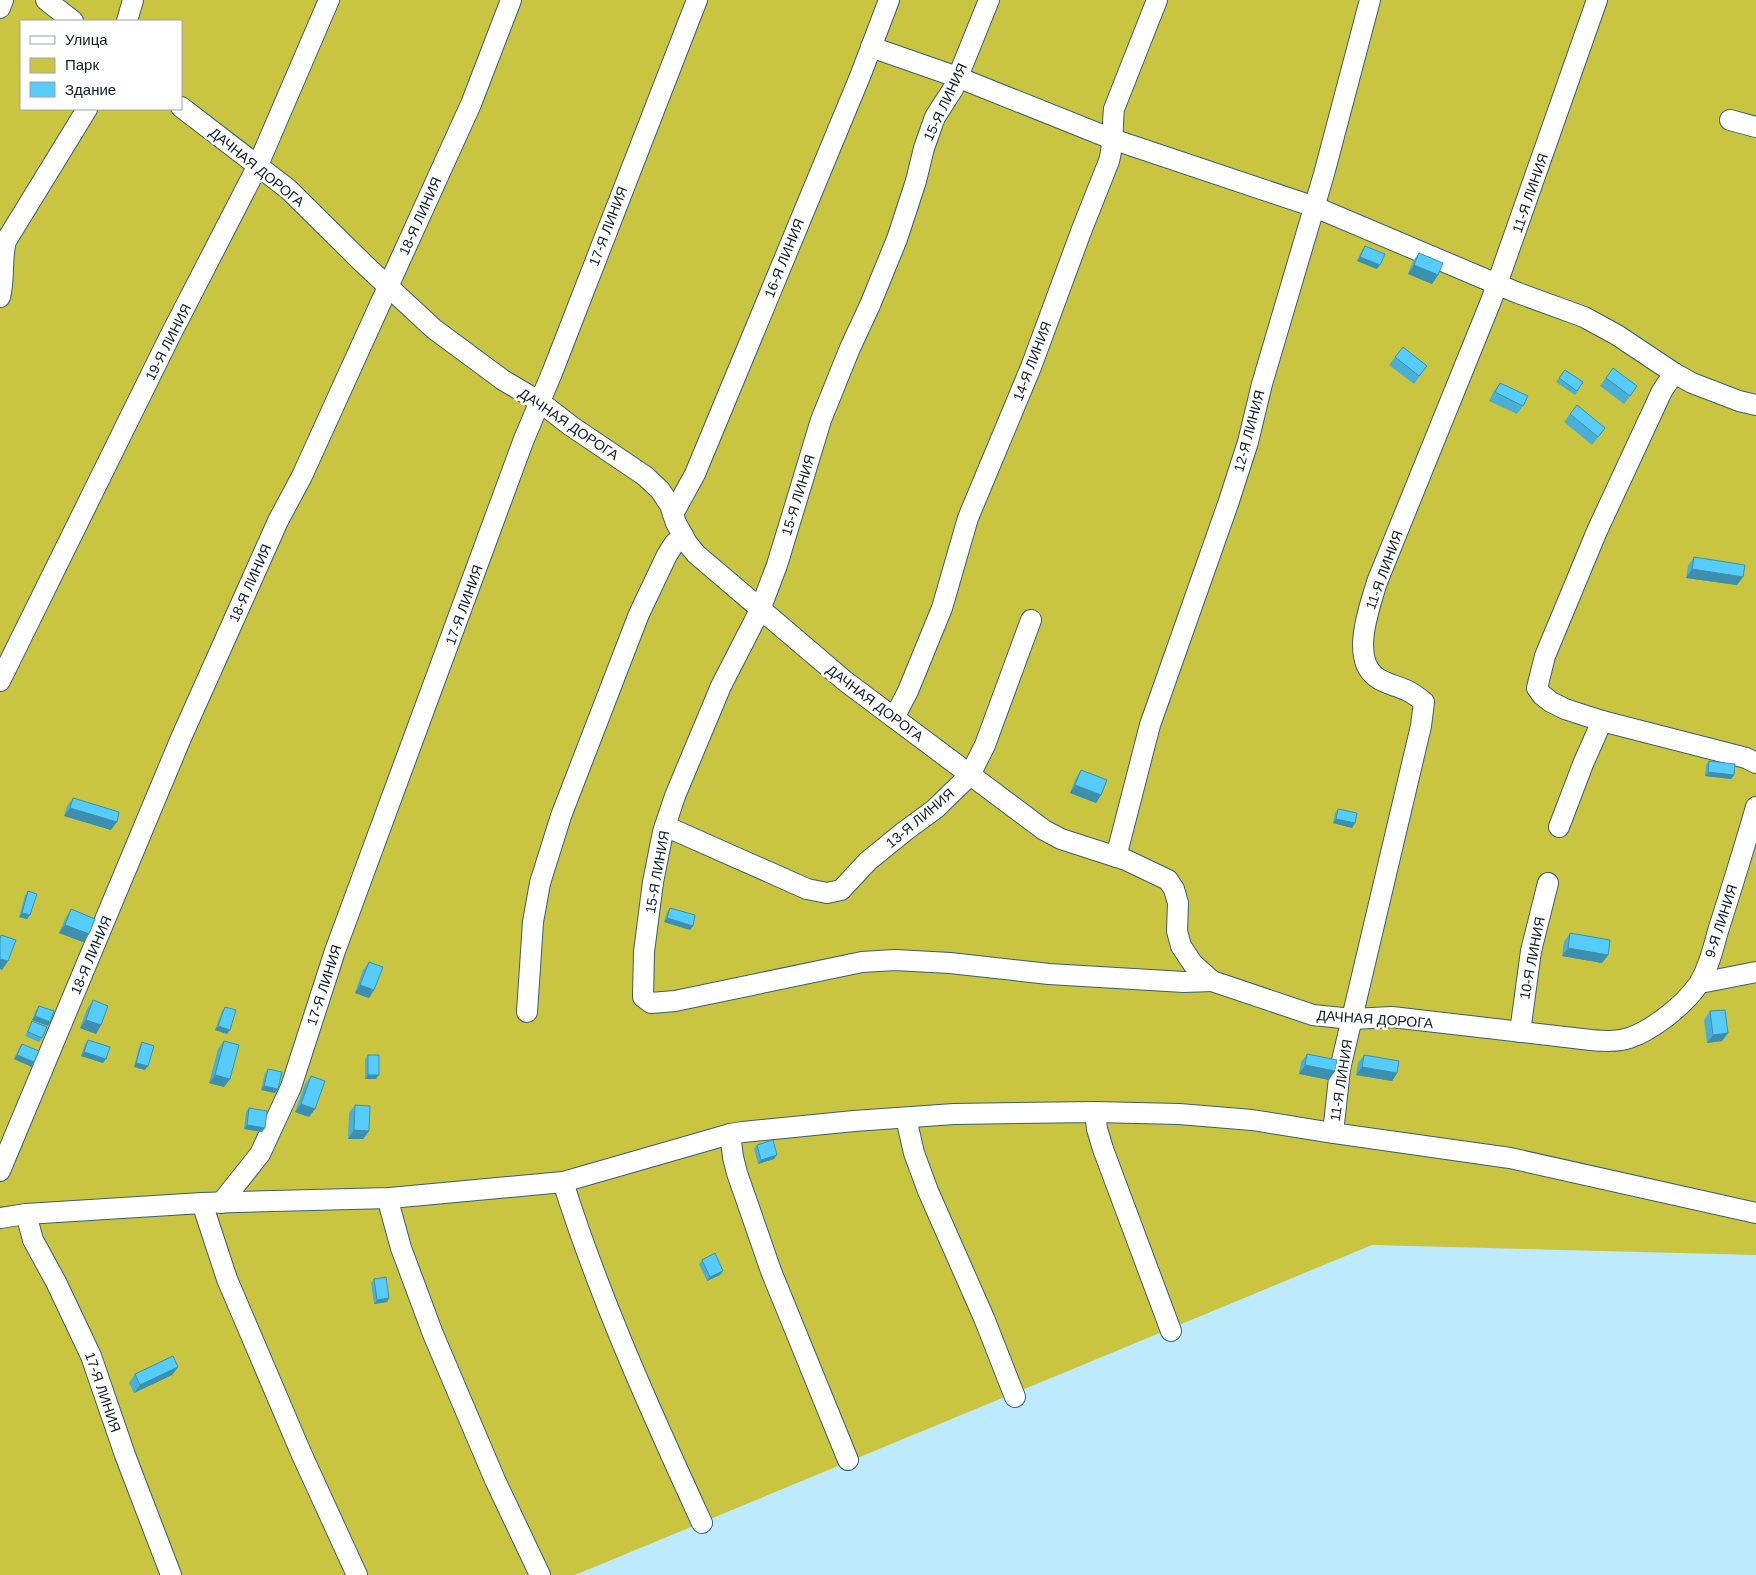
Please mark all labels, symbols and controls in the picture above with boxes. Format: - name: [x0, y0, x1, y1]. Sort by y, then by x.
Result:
- legend: [20, 20, 182, 110]
- text: Улица: [65, 31, 108, 48]
- text: Парк: [65, 56, 99, 73]
- street label: 15-Я ЛИНИЯ: [920, 61, 970, 143]
- text: Здание: [65, 81, 116, 98]
- street label: ДАЧНАЯ ДОРОГА: [207, 124, 308, 210]
- street label: 11-Я ЛИНИЯ: [1509, 151, 1551, 235]
- street label: 18-Я ЛИНИЯ: [396, 174, 444, 258]
- street label: 17-Я ЛИНИЯ: [586, 184, 630, 268]
- street label: 16-Я ЛИНИЯ: [761, 216, 807, 300]
- street label: 19-Я ЛИНИЯ: [142, 301, 194, 383]
- street label: 14-Я ЛИНИЯ: [1010, 319, 1054, 403]
- street label: ДАЧНАЯ ДОРОГА: [516, 385, 622, 464]
- street label: 12-Я ЛИНИЯ: [1230, 388, 1268, 474]
- street label: 15-Я ЛИНИЯ: [778, 453, 818, 537]
- street label: 11-Я ЛИНИЯ: [1362, 528, 1406, 612]
- street label: 18-Я ЛИНИЯ: [226, 541, 274, 625]
- street label: 17-Я ЛИНИЯ: [442, 563, 486, 647]
- street label: ДАЧНАЯ ДОРОГА: [824, 661, 927, 745]
- street label: 13-Я ЛИНИЯ: [883, 785, 957, 851]
- street label: 15-Я ЛИНИЯ: [642, 829, 672, 915]
- street label: 9-Я ЛИНИЯ: [1702, 882, 1740, 960]
- street label: 18-Я ЛИНИЯ: [67, 913, 115, 997]
- street label: 10-Я ЛИНИЯ: [1516, 915, 1548, 1001]
- street label: 17-Я ЛИНИЯ: [303, 943, 345, 1027]
- street label: ДАЧНАЯ ДОРОГА: [1316, 1007, 1434, 1031]
- street label: 11-Я ЛИНИЯ: [1327, 1038, 1355, 1122]
- street label: 17-Я ЛИНИЯ: [82, 1350, 124, 1434]

